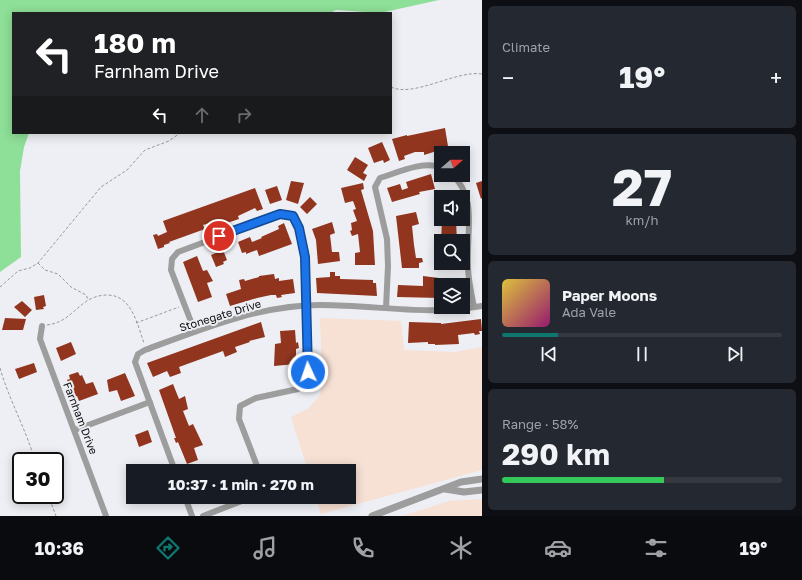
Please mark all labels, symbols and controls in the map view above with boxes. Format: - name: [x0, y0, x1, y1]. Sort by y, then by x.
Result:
- text: 180 m: [94, 26, 176, 59]
- icon: left: [28, 28, 80, 80]
- text: Climate: [502, 39, 550, 55]
- text: 19°: [619, 59, 665, 95]
- text: Farnham Drive: [94, 60, 219, 82]
- text: −: [502, 64, 514, 91]
- text: +: [770, 64, 782, 91]
- icon: left: [149, 104, 171, 126]
- icon: ahead: [191, 104, 213, 126]
- icon: right: [233, 104, 255, 126]
- north arrow: [434, 146, 470, 182]
- map controls: [434, 146, 470, 314]
- text: 27: [612, 155, 672, 217]
- button: sound: [434, 190, 470, 226]
- text: km/h: [625, 212, 659, 228]
- pin: [202, 219, 236, 253]
- icon: arrive: [208, 225, 230, 247]
- button: search: [434, 234, 470, 270]
- button: layers: [434, 278, 470, 314]
- text: Paper Moons: [562, 286, 657, 304]
- street label: Stonegate Drive: [178, 296, 262, 334]
- text: Ada Vale: [562, 304, 616, 320]
- icon: previous: [538, 343, 560, 365]
- icon: pause: [631, 343, 653, 365]
- icon: next: [724, 343, 746, 365]
- position arrow: [287, 351, 329, 393]
- street label: Farnham Drive: [61, 380, 101, 456]
- text: Range · 58%: [502, 416, 578, 432]
- text: 290 km: [502, 436, 610, 472]
- speed limit sign: 30: [12, 452, 64, 504]
- text: 10:37 · 1 min · 270 m: [168, 475, 314, 493]
- icon: directions: [154, 534, 182, 562]
- icon: music: [251, 534, 279, 562]
- icon: phone: [349, 534, 377, 562]
- icon: climate: [447, 534, 475, 562]
- icon: car: [544, 534, 572, 562]
- icon: filters: [642, 534, 670, 562]
- text: 10:36: [35, 537, 84, 559]
- text: 19°: [739, 537, 767, 559]

